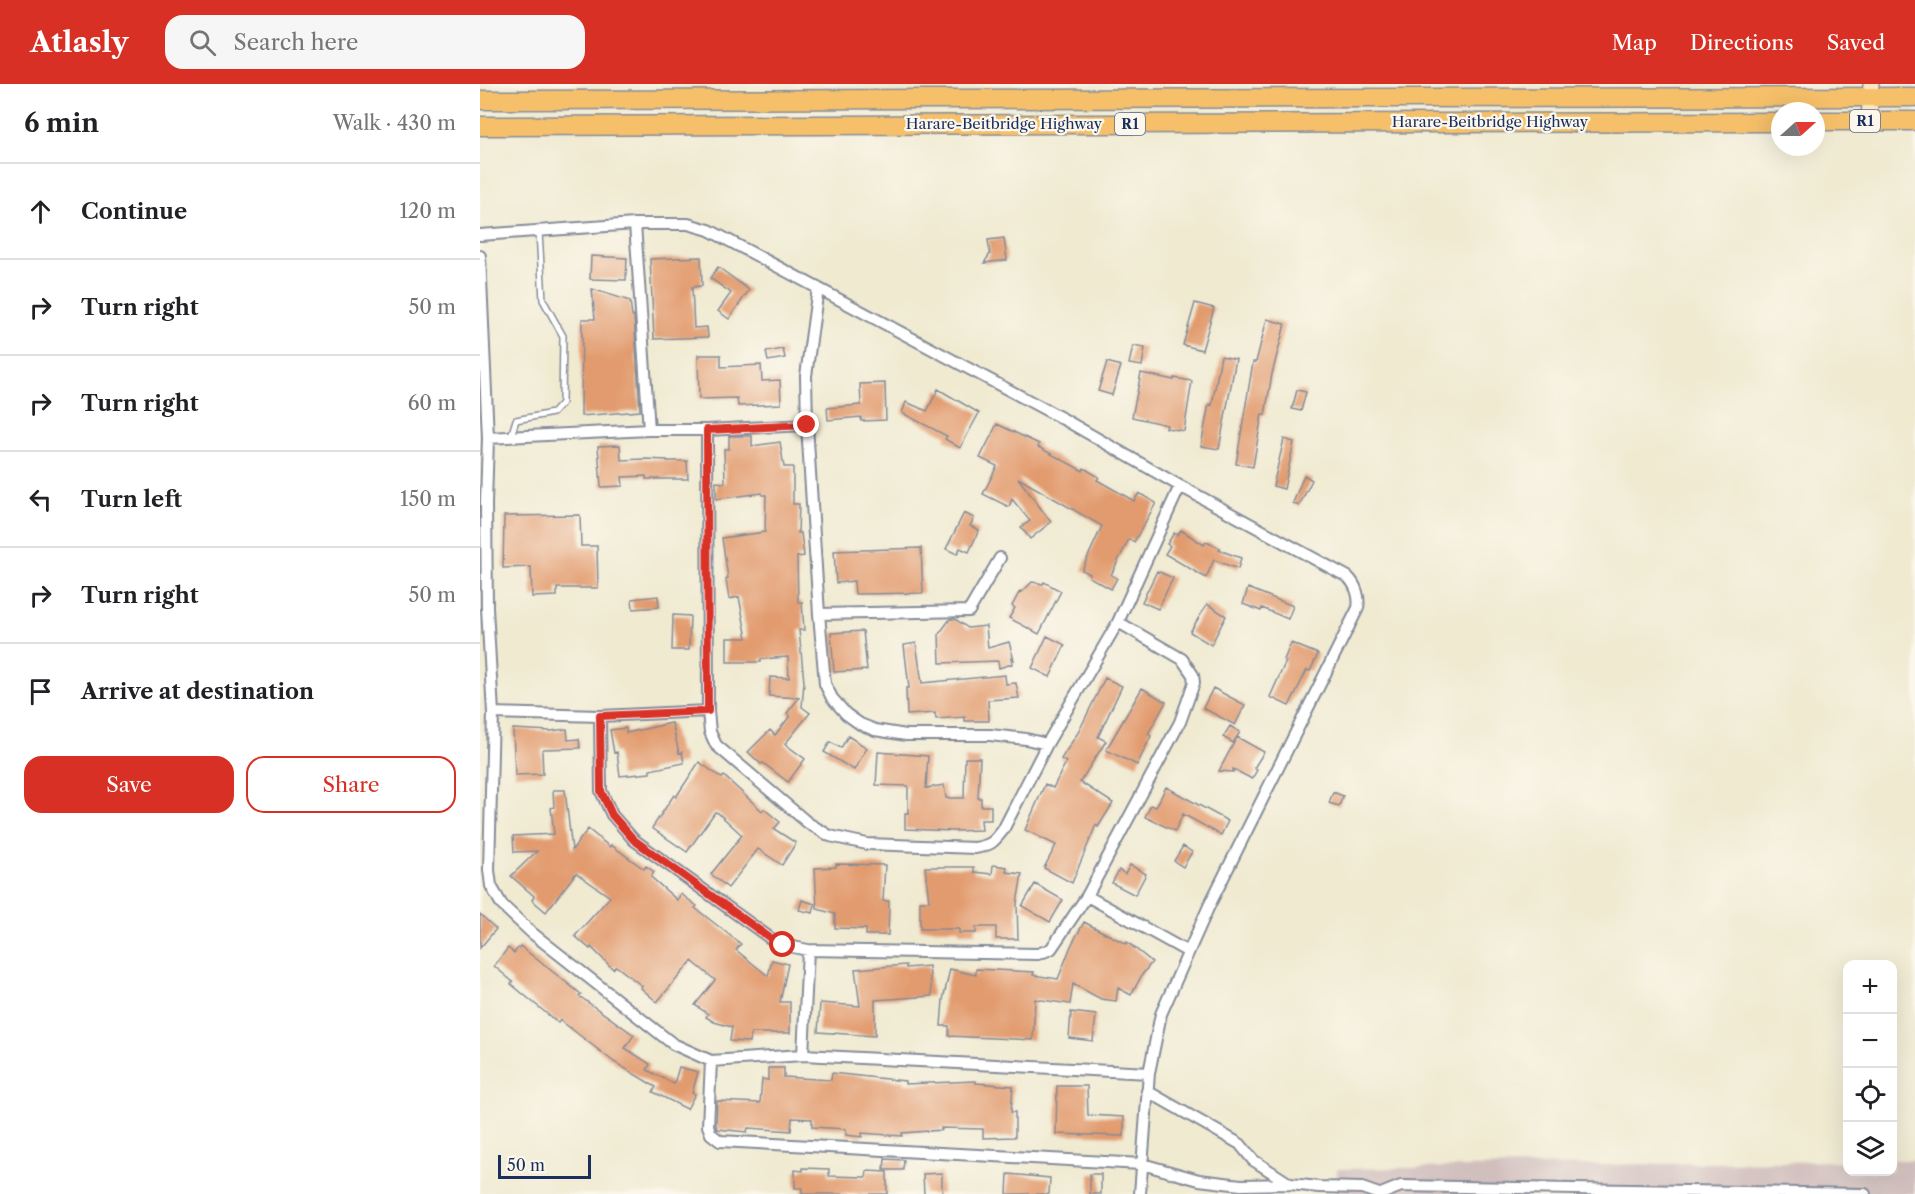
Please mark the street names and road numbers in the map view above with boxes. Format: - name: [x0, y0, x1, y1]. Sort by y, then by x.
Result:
- road number: R1: [1850, 110, 1880, 132]
- street label: Harare-Beitbridge Highway: [1392, 112, 1589, 131]
- road number: R1: [1115, 113, 1145, 135]
- street label: Harare-Beitbridge Highway: [906, 114, 1103, 133]

